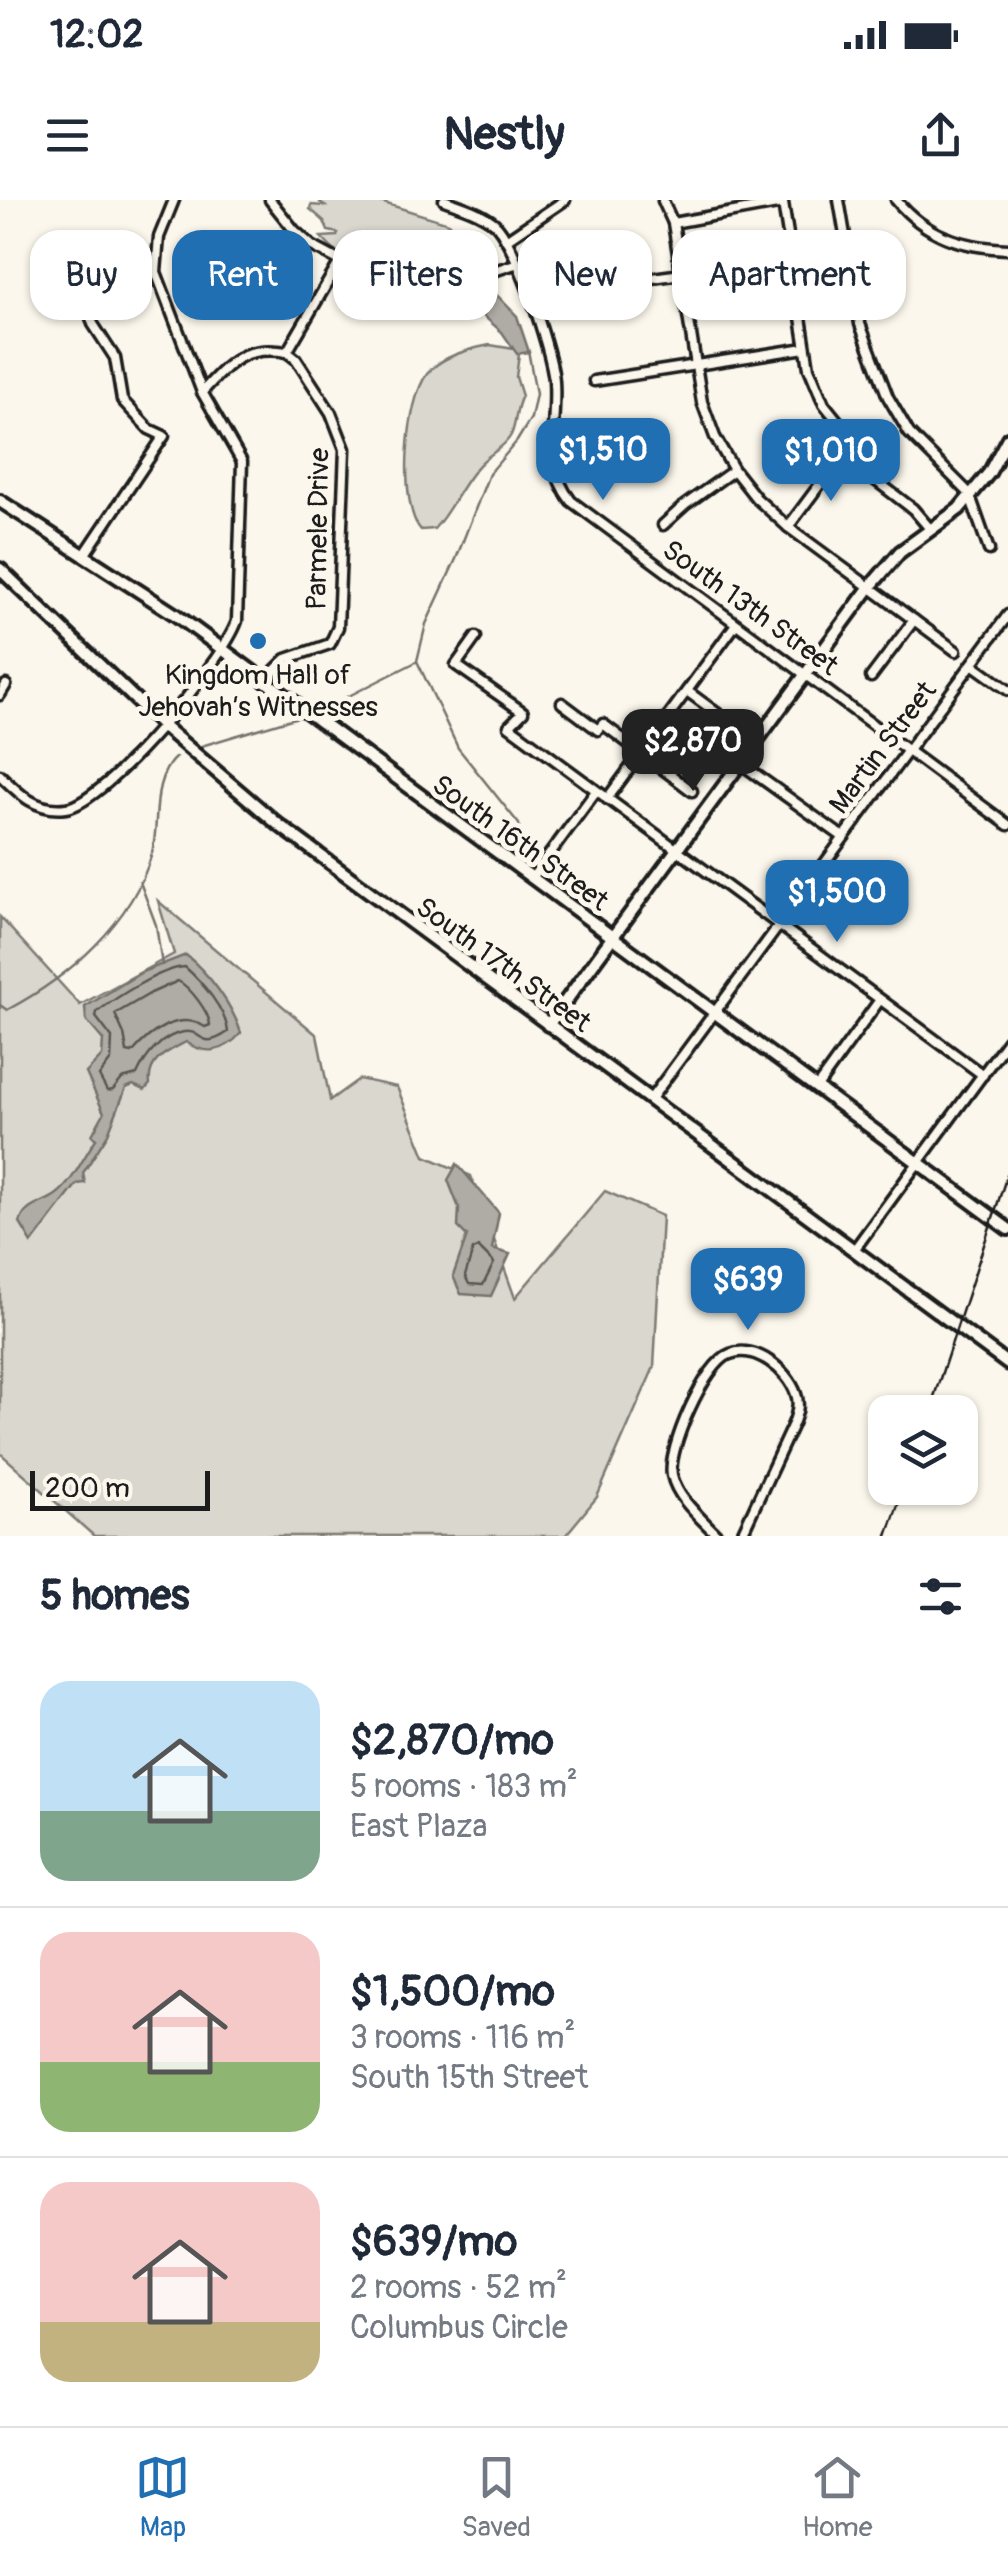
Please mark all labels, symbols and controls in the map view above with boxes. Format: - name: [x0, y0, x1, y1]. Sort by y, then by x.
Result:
- text: 12:02: [50, 11, 143, 59]
- text: Nestly: [444, 107, 564, 163]
- icon: menu: [40, 108, 95, 163]
- icon: share: [913, 108, 968, 163]
- chip: Buy: [30, 230, 152, 320]
- chip: Rent: [172, 230, 313, 320]
- chip: Filters: [333, 230, 498, 320]
- chip: New: [518, 230, 652, 320]
- chip: Apartment: [672, 230, 906, 320]
- pin: $1,510: [522, 418, 684, 503]
- pin: $1,010: [750, 419, 912, 504]
- text: $1,510: [558, 430, 648, 470]
- text: $1,010: [784, 431, 878, 471]
- street label: Parmele Drive: [300, 447, 337, 610]
- street label: South 13th Street: [655, 533, 846, 684]
- marker: Kingdom Hall of Jehovah’s Witnesses: [247, 630, 269, 652]
- place label: Kingdom Hall of Jehovah’s Witnesses: [138, 658, 378, 725]
- street label: Martin Street: [822, 674, 945, 821]
- pin: $2,870: [612, 709, 774, 794]
- text: $2,870: [644, 721, 742, 761]
- street label: South 16th Street: [425, 767, 616, 919]
- pin: $1,500: [756, 860, 918, 945]
- text: $1,500: [787, 872, 887, 912]
- street label: South 17th Street: [409, 890, 598, 1041]
- pin: $639: [689, 1248, 807, 1333]
- text: $639: [713, 1260, 783, 1300]
- map controls: [868, 1395, 978, 1505]
- button: layers: [868, 1395, 978, 1505]
- scale bar: [30, 1466, 210, 1511]
- text: 200 m: [45, 1471, 130, 1506]
- icon: filters: [913, 1569, 968, 1624]
- text: 5 homes: [40, 1570, 190, 1622]
- text: $2,870/mo: [350, 1715, 554, 1767]
- icon: home: [120, 1721, 240, 1841]
- text: 5 rooms · 183 m²: [350, 1767, 578, 1807]
- text: East Plaza: [350, 1807, 487, 1847]
- text: $1,500/mo: [350, 1966, 555, 2018]
- icon: home: [120, 1972, 240, 2092]
- text: 3 rooms · 116 m²: [350, 2018, 575, 2058]
- text: South 15th Street: [350, 2058, 588, 2098]
- text: $639/mo: [350, 2216, 517, 2268]
- icon: home: [120, 2222, 240, 2342]
- text: 2 rooms · 52 m²: [350, 2268, 567, 2308]
- text: Columbus Circle: [350, 2308, 568, 2348]
- tab: Map: [135, 2450, 190, 2545]
- tab: Saved: [461, 2450, 531, 2545]
- tab: Home: [802, 2450, 872, 2545]

